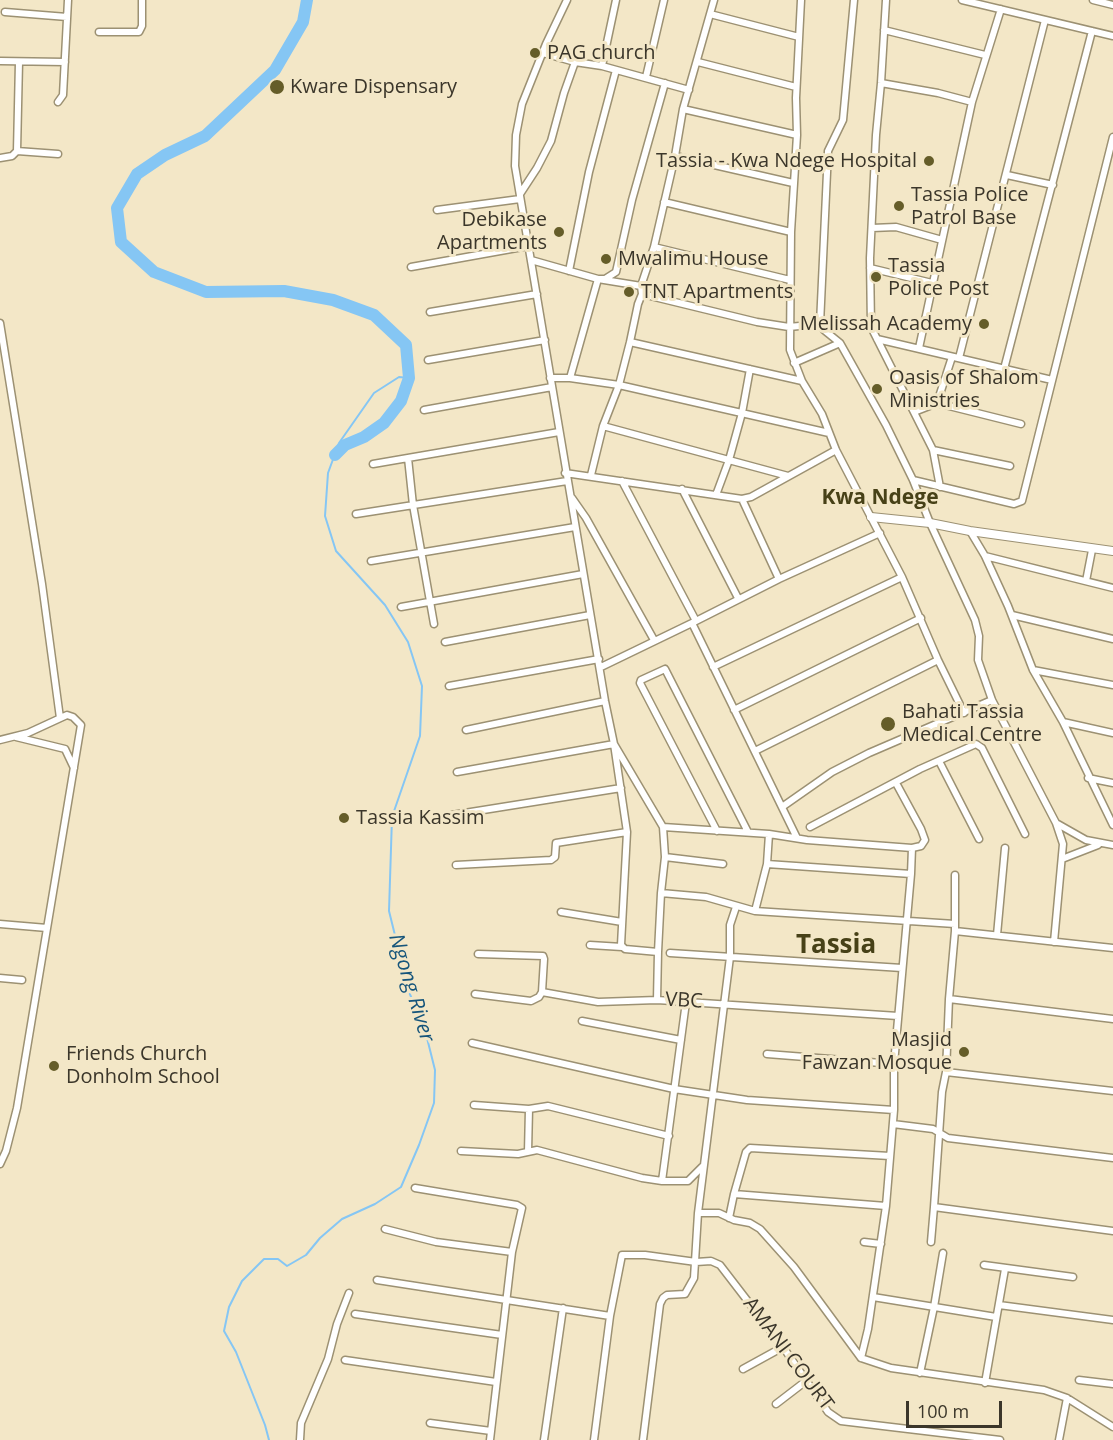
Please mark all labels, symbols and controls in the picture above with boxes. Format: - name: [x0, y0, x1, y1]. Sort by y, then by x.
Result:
- place label: PAG church: [547, 41, 656, 65]
- marker: PAG church: [528, 46, 542, 60]
- place label: Kware Dispensary: [290, 75, 457, 99]
- marker: Kware Dispensary: [268, 78, 286, 96]
- place label: Tassia - Kwa Ndege Hospital: [656, 149, 917, 173]
- marker: Tassia - Kwa Ndege Hospital: [922, 154, 936, 168]
- place label: Tassia Police Patrol Base: [911, 183, 1029, 230]
- marker: Tassia Police Patrol Base: [892, 199, 906, 213]
- place label: Debikase Apartments: [437, 208, 547, 255]
- marker: Debikase Apartments: [552, 225, 566, 239]
- place label: Mwalimu House: [618, 247, 768, 271]
- marker: Mwalimu House: [599, 252, 613, 266]
- place label: Tassia Police Post: [888, 254, 989, 301]
- marker: Tassia Police Post: [869, 270, 883, 284]
- place label: TNT Apartments: [641, 280, 793, 304]
- marker: TNT Apartments: [622, 285, 636, 299]
- place label: Melissah Academy: [800, 312, 972, 336]
- marker: Melissah Academy: [977, 317, 991, 331]
- place label: Oasis of Shalom Ministries: [889, 366, 1039, 413]
- marker: Oasis of Shalom Ministries: [870, 382, 884, 396]
- district label: Kwa Ndege: [821, 485, 939, 511]
- place label: Bahati Tassia Medical Centre: [902, 700, 1042, 747]
- marker: Bahati Tassia Medical Centre: [879, 715, 897, 733]
- place label: Tassia Kassim: [356, 806, 485, 830]
- marker: Tassia Kassim: [337, 811, 351, 825]
- district label: Tassia: [796, 930, 876, 962]
- water label: Ngong River: [383, 931, 439, 1045]
- street label: VBC: [665, 988, 703, 1014]
- place label: Masjid Fawzan Mosque: [802, 1028, 952, 1075]
- place label: Friends Church Donholm School: [66, 1042, 220, 1089]
- marker: Masjid Fawzan Mosque: [957, 1045, 971, 1059]
- marker: Friends Church Donholm School: [47, 1059, 61, 1073]
- street label: AMANI COURT: [738, 1293, 838, 1415]
- scale bar: [909, 1389, 1005, 1427]
- text: 100 m: [917, 1399, 969, 1423]

